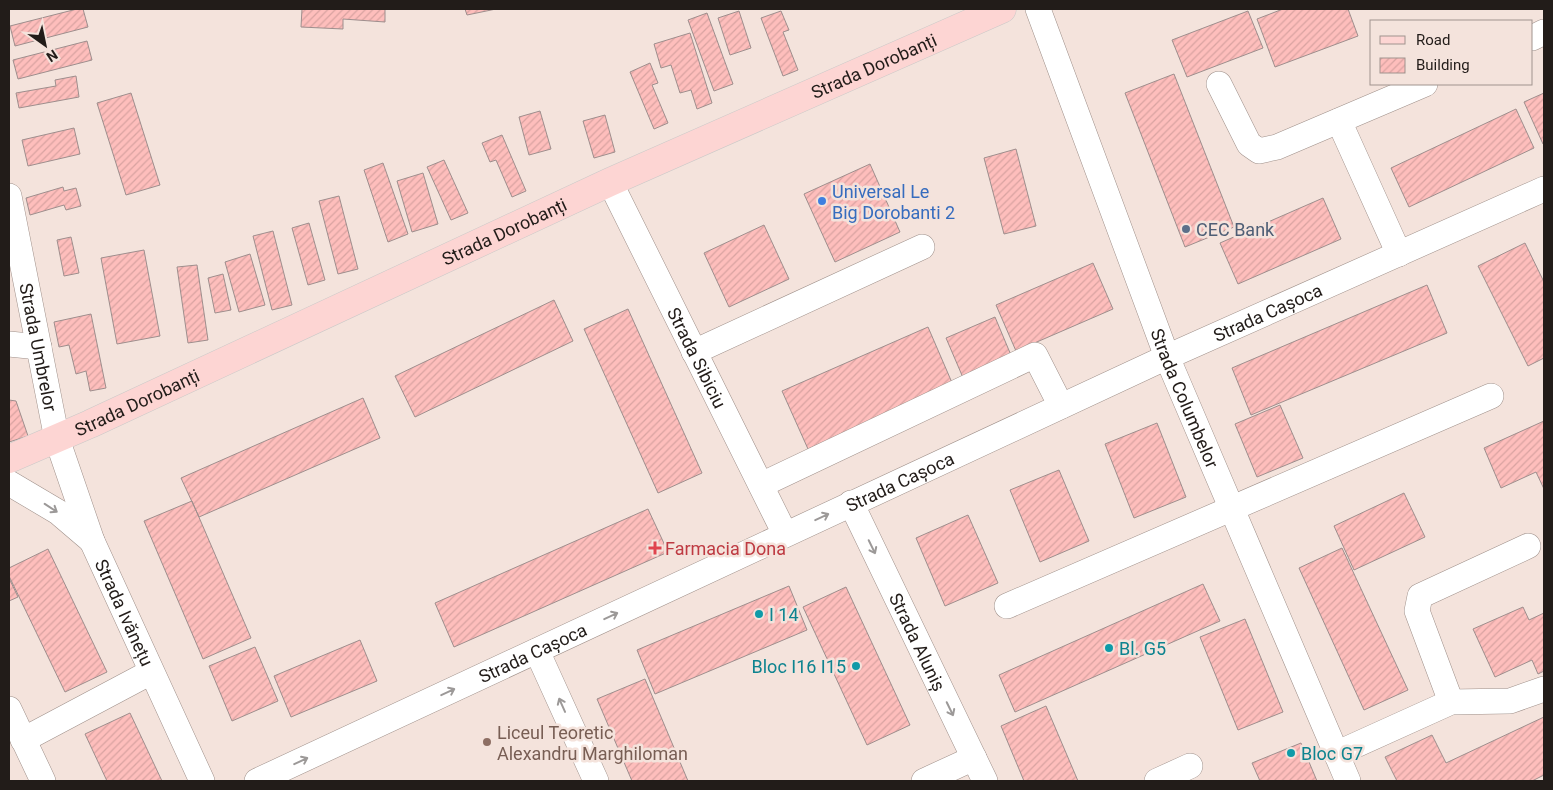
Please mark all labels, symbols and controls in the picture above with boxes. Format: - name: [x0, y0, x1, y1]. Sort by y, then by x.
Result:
- north arrow: [20, 20, 70, 70]
- legend: [1370, 20, 1533, 85]
- street label: Strada Dorobanți: [808, 29, 940, 102]
- text: Road: [1416, 31, 1450, 49]
- text: N: [44, 46, 61, 65]
- text: Building: [1416, 56, 1470, 74]
- place label: Universal Le Big Dorobanti 2: [832, 181, 955, 223]
- street label: Strada Dorobanți: [438, 193, 570, 269]
- marker: Universal Le Big Dorobanti 2: [816, 195, 828, 207]
- place label: CEC Bank: [1196, 219, 1275, 240]
- marker: CEC Bank: [1180, 223, 1192, 235]
- street label: Strada Cașoca: [1210, 279, 1325, 346]
- street label: Strada Umbrelor: [16, 281, 62, 413]
- street label: Strada Sibiciu: [663, 304, 731, 411]
- street label: Strada Columbelor: [1147, 326, 1224, 471]
- street label: Strada Dorobanți: [71, 364, 203, 440]
- street label: Strada Cașoca: [842, 447, 957, 516]
- one-way arrow: [43, 503, 57, 513]
- one-way arrow: [814, 511, 829, 521]
- place label: Farmacia Dona: [665, 538, 786, 559]
- one-way arrow: [868, 539, 878, 554]
- marker: Farmacia Dona: [649, 542, 661, 554]
- street label: Strada Ivănețu: [91, 556, 158, 669]
- street label: Strada Aluniș: [885, 589, 950, 695]
- place label: I 14: [769, 604, 799, 625]
- marker: I 14: [753, 608, 765, 620]
- one-way arrow: [603, 611, 618, 620]
- street label: Strada Cașoca: [475, 618, 590, 687]
- place label: Bl. G5: [1119, 638, 1166, 659]
- marker: Bl. G5: [1103, 642, 1115, 654]
- place label: Bloc I16 I15: [752, 656, 846, 677]
- marker: Bloc I16 I15: [850, 660, 862, 672]
- one-way arrow: [440, 687, 455, 696]
- one-way arrow: [557, 698, 566, 713]
- one-way arrow: [946, 701, 955, 716]
- place label: Liceul Teoretic Alexandru Marghiloman: [497, 722, 688, 764]
- marker: Liceul Teoretic Alexandru Marghiloman: [481, 736, 493, 748]
- place label: Bloc G7: [1301, 743, 1363, 764]
- marker: Bloc G7: [1285, 747, 1297, 759]
- one-way arrow: [293, 755, 308, 765]

